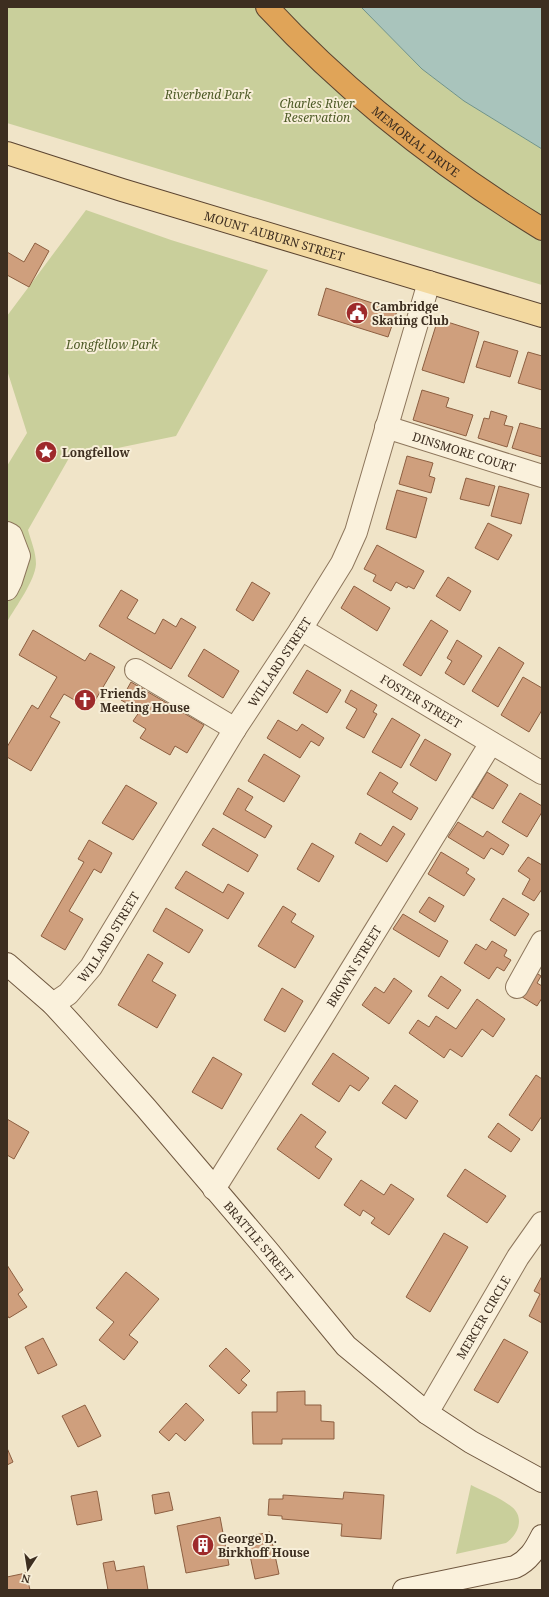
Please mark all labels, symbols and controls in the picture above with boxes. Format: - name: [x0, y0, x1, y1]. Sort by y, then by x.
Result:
- park label: Riverbend Park: [164, 86, 252, 103]
- park label: Charles River Reservation: [279, 95, 355, 126]
- street label: MEMORIAL DRIVE: [369, 102, 463, 181]
- street label: MOUNT AUBURN STREET: [202, 207, 347, 265]
- place label: Cambridge Skating Club: [372, 298, 449, 329]
- public building icon: Cambridge Skating Club: [344, 300, 370, 326]
- park label: Longfellow Park: [65, 336, 159, 353]
- street label: DINSMORE COURT: [410, 427, 519, 476]
- place icon: Longfellow: [33, 439, 59, 465]
- place label: Longfellow: [62, 444, 131, 461]
- street label: WILLARD STREET: [244, 613, 315, 710]
- street label: FOSTER STREET: [377, 670, 466, 732]
- place label: Friends Meeting House: [100, 685, 190, 716]
- church icon: Friends Meeting House: [72, 687, 98, 713]
- street label: WILLARD STREET: [73, 888, 143, 986]
- street label: BROWN STREET: [322, 922, 386, 1010]
- street label: BRATTLE STREET: [220, 1197, 298, 1285]
- street label: MERCER CIRCLE: [452, 1272, 514, 1362]
- place label: George D. Birkhoff House: [218, 1530, 310, 1561]
- building icon: George D. Birkhoff House: [190, 1532, 216, 1558]
- north arrow: [8, 1549, 48, 1589]
- text: N: [20, 1571, 32, 1588]

